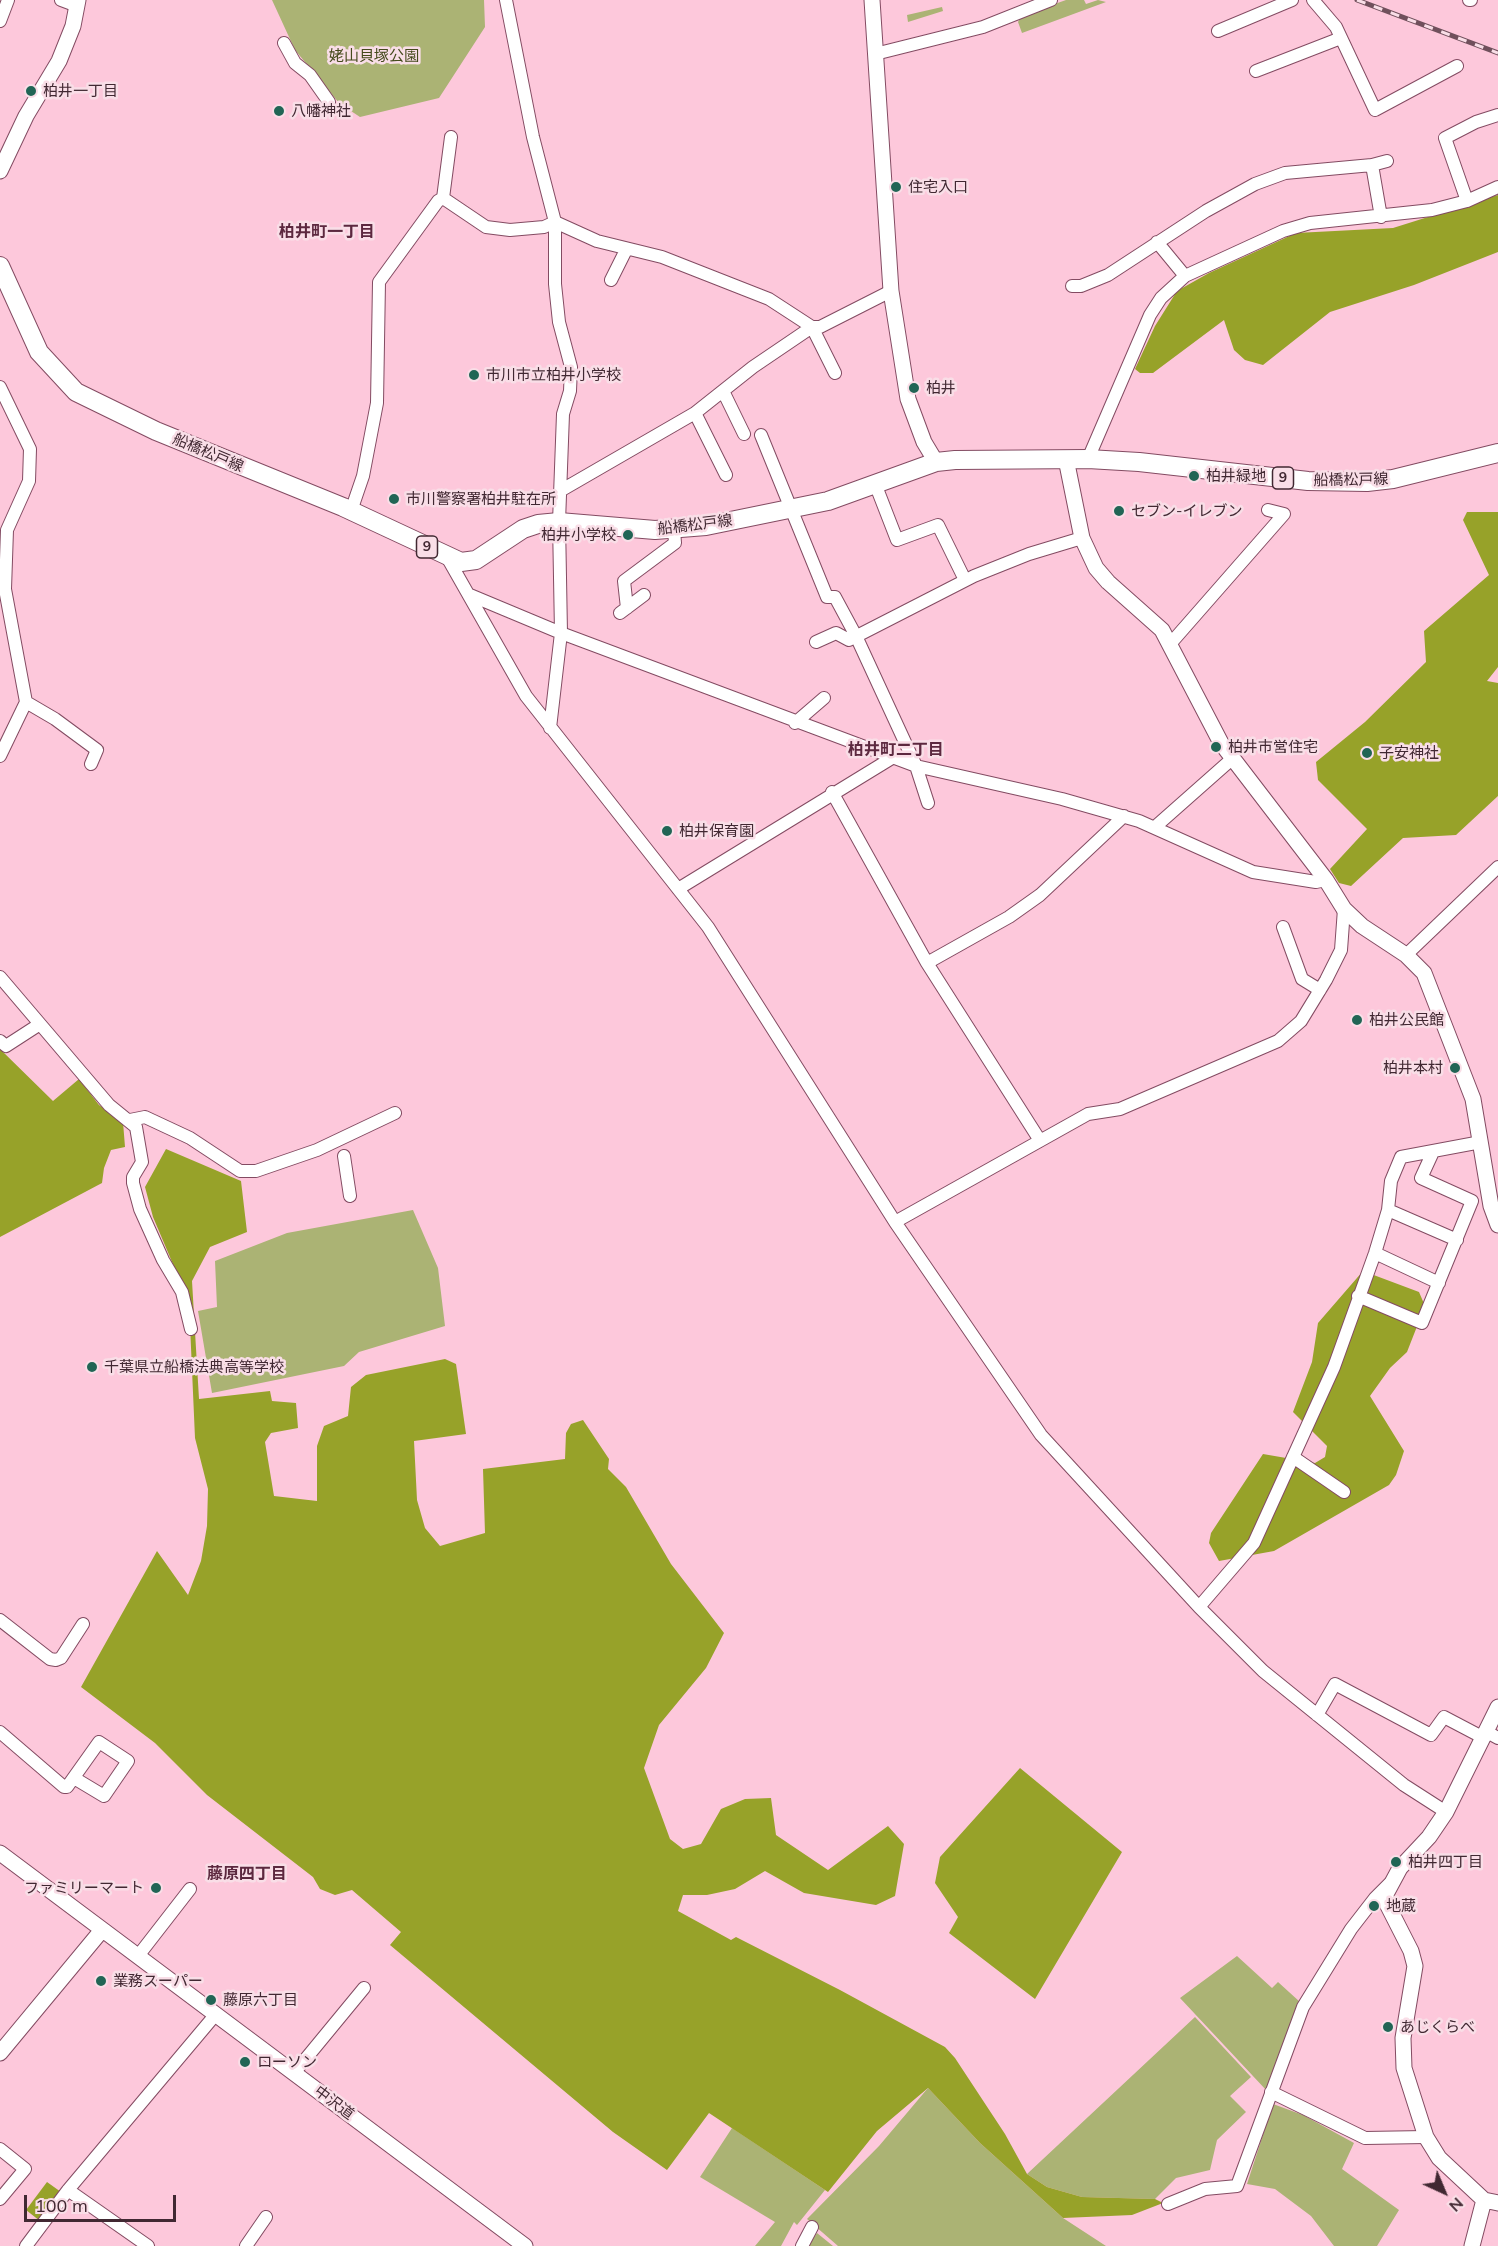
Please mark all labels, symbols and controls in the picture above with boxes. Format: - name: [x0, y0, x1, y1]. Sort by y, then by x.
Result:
- park label: 姥山貝塚公園: [329, 47, 419, 65]
- place label: 柏井一丁目: [43, 82, 118, 100]
- marker: 柏井一丁目: [24, 84, 38, 98]
- place label: 八幡神社: [291, 102, 351, 120]
- marker: 八幡神社: [272, 104, 286, 118]
- place label: 住宅入口: [908, 178, 968, 196]
- marker: 住宅入口: [889, 180, 903, 194]
- district label: 柏井町一丁目: [279, 222, 375, 242]
- place label: 市川市立柏井小学校: [486, 366, 621, 384]
- marker: 市川市立柏井小学校: [467, 368, 481, 382]
- place label: 柏井: [926, 379, 956, 397]
- marker: 柏井: [907, 381, 921, 395]
- street label: 船橋松戸線: [170, 430, 246, 476]
- place label: 柏井緑地: [1206, 467, 1266, 485]
- road number: 9: [1272, 467, 1294, 489]
- marker: 柏井緑地: [1187, 469, 1201, 483]
- street label: 船橋松戸線: [1313, 470, 1389, 490]
- place label: 市川警察署柏井駐在所: [406, 490, 556, 508]
- marker: 市川警察署柏井駐在所: [387, 492, 401, 506]
- place label: セブン-イレブン: [1131, 502, 1242, 520]
- marker: セブン-イレブン: [1112, 504, 1126, 518]
- street label: 船橋松戸線: [657, 511, 733, 539]
- place label: 柏井小学校: [541, 526, 616, 544]
- marker: 柏井小学校: [621, 528, 635, 542]
- road number: 9: [416, 536, 438, 558]
- place label: 柏井市営住宅: [1228, 738, 1318, 756]
- district label: 柏井町二丁目: [848, 740, 944, 760]
- marker: 柏井市営住宅: [1209, 740, 1223, 754]
- place label: 子安神社: [1379, 744, 1439, 762]
- marker: 子安神社: [1360, 746, 1374, 760]
- place label: 柏井保育園: [679, 822, 754, 840]
- marker: 柏井保育園: [660, 824, 674, 838]
- place label: 柏井公民館: [1369, 1011, 1444, 1029]
- marker: 柏井公民館: [1350, 1013, 1364, 1027]
- place label: 柏井本村: [1383, 1059, 1443, 1077]
- marker: 柏井本村: [1448, 1061, 1462, 1075]
- place label: 千葉県立船橋法典高等学校: [104, 1358, 284, 1376]
- marker: 千葉県立船橋法典高等学校: [85, 1360, 99, 1374]
- place label: 柏井四丁目: [1408, 1853, 1483, 1871]
- marker: 柏井四丁目: [1389, 1855, 1403, 1869]
- district label: 藤原四丁目: [207, 1864, 287, 1884]
- place label: ファミリーマート: [24, 1879, 144, 1897]
- marker: ファミリーマート: [149, 1881, 163, 1895]
- place label: 地蔵: [1386, 1897, 1416, 1915]
- marker: 地蔵: [1367, 1899, 1381, 1913]
- place label: 業務スーパー: [113, 1972, 203, 1990]
- marker: 業務スーパー: [94, 1974, 108, 1988]
- place label: 藤原六丁目: [223, 1991, 298, 2009]
- marker: 藤原六丁目: [204, 1993, 218, 2007]
- place label: あじくらべ: [1400, 2018, 1475, 2036]
- marker: あじくらべ: [1381, 2020, 1395, 2034]
- place label: ローソン: [257, 2053, 317, 2071]
- marker: ローソン: [238, 2055, 252, 2069]
- street label: 中沢道: [311, 2082, 357, 2124]
- north arrow: [1414, 2162, 1474, 2222]
- scale bar: [27, 2183, 178, 2221]
- text: 100 m: [35, 2194, 88, 2217]
- text: N: [1445, 2194, 1468, 2216]

